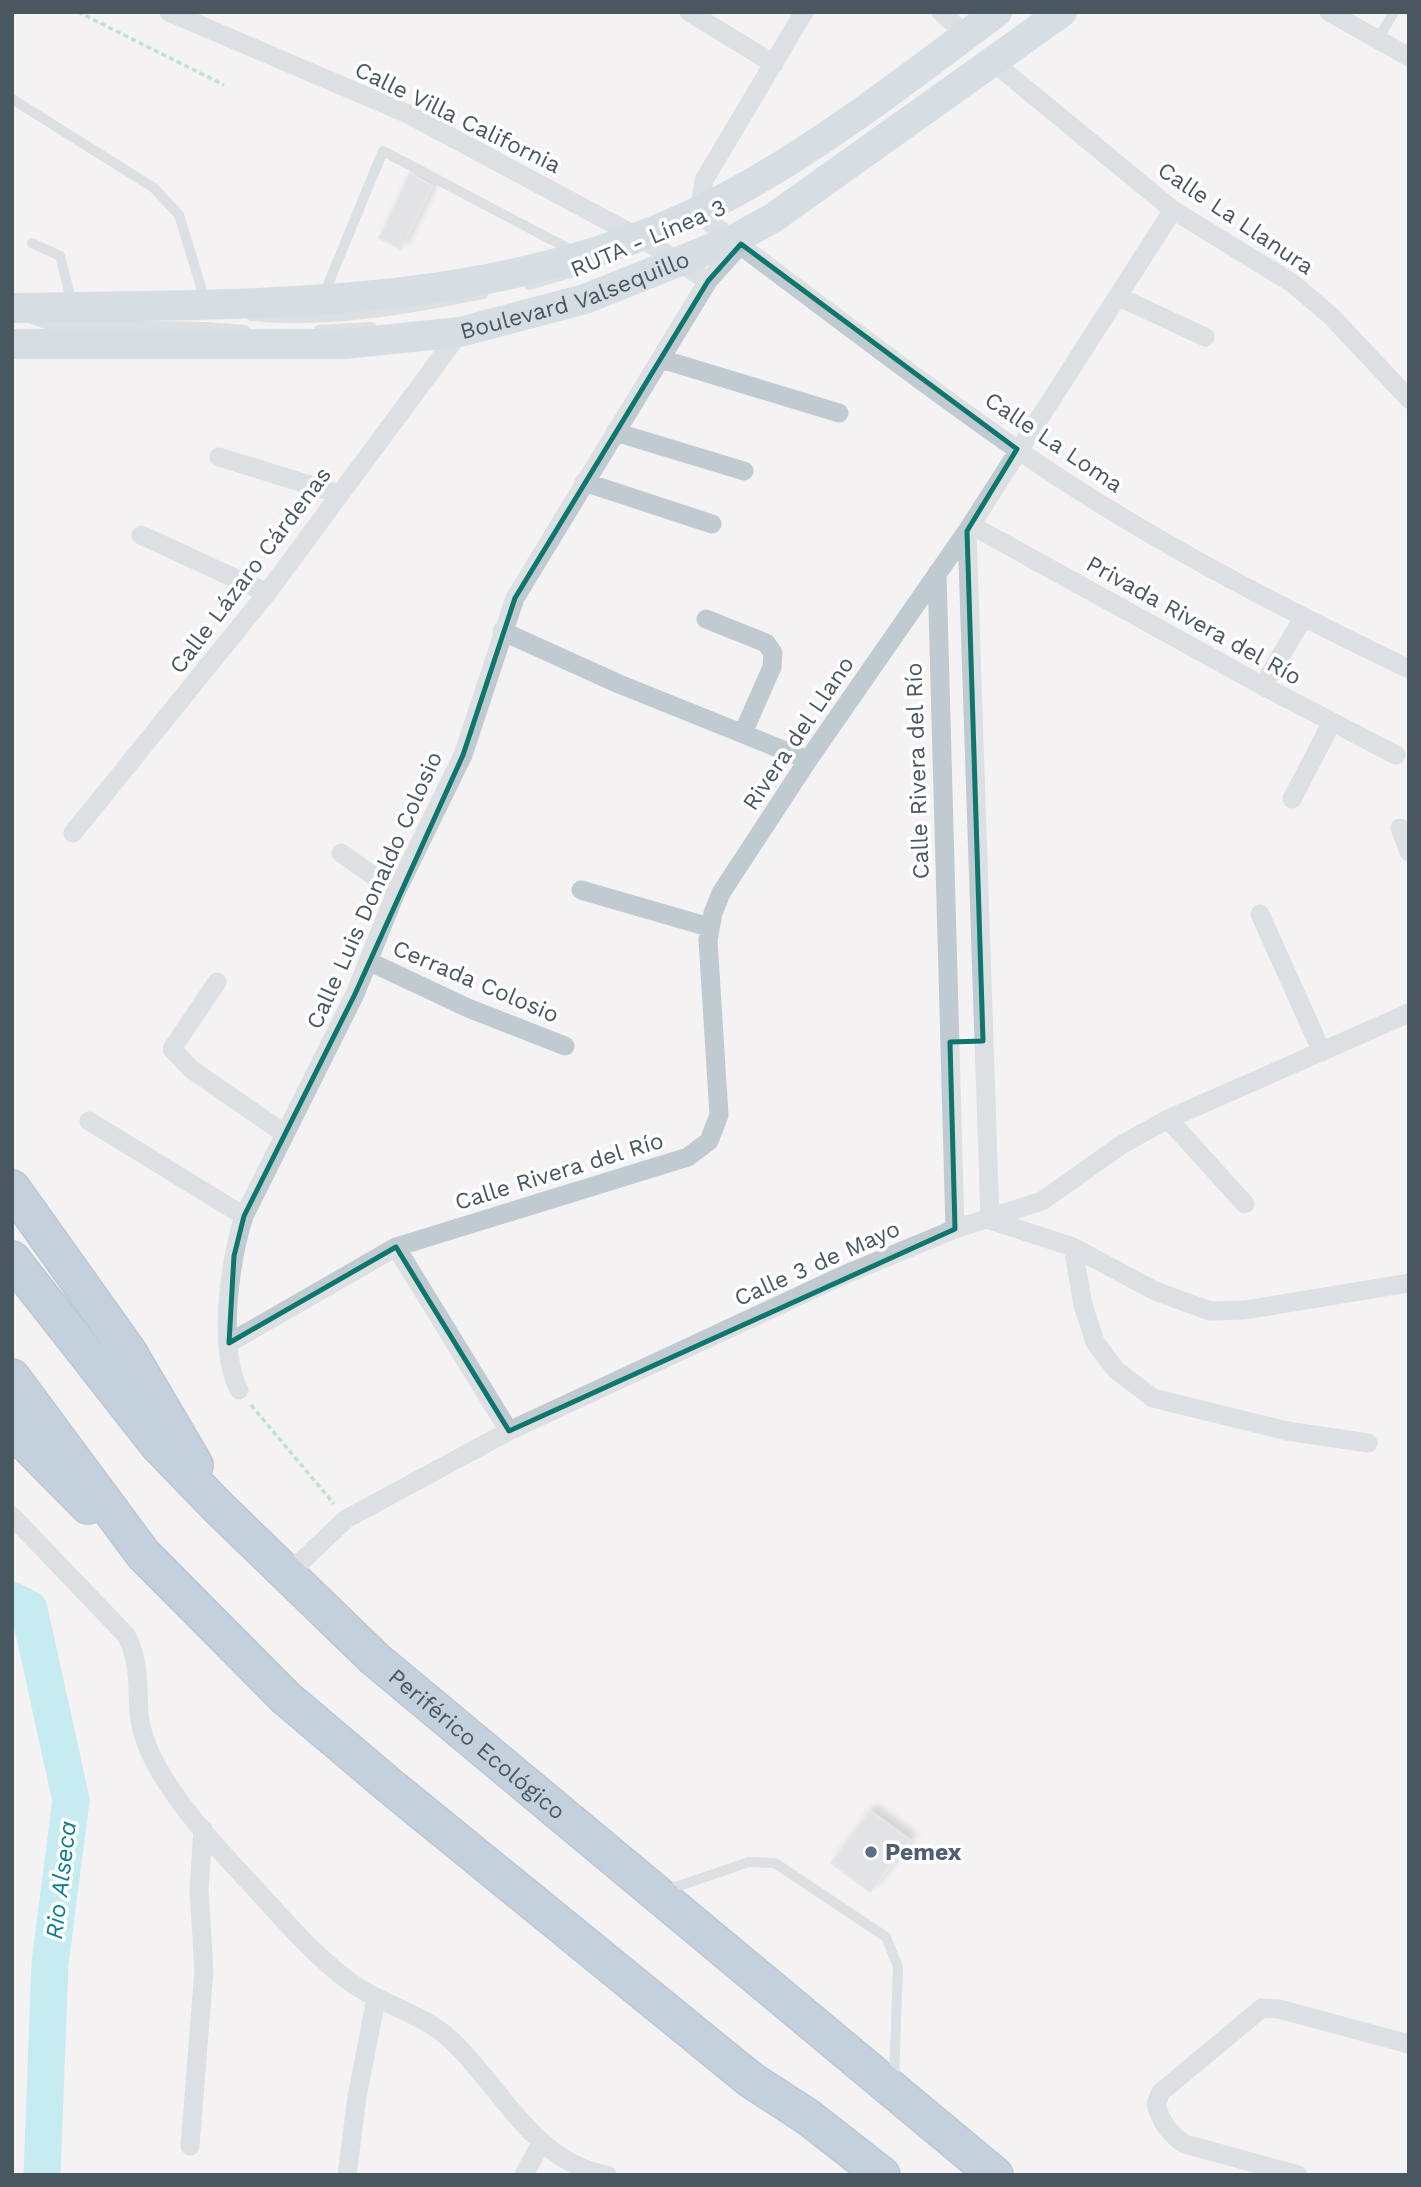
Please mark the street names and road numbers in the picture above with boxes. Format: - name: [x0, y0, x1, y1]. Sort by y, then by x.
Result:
- street label: Calle Villa California: [350, 56, 565, 179]
- street label: Calle La Llanura: [1153, 156, 1319, 281]
- street label: RUTA - Línea 3: [566, 194, 730, 283]
- street label: Boulevard Valsequillo: [457, 246, 693, 345]
- street label: Calle La Loma: [980, 386, 1128, 498]
- street label: Calle Lázaro Cárdenas: [164, 462, 337, 679]
- street label: Privada Rivera del Río: [1081, 550, 1306, 691]
- street label: Rivera del Llano: [737, 651, 860, 815]
- street label: Calle Rivera del Río: [900, 662, 935, 880]
- street label: Calle Luis Donaldo Colosio: [301, 747, 448, 1033]
- street label: Cerrada Colosio: [389, 934, 563, 1029]
- street label: Calle Rivera del Río: [452, 1127, 667, 1216]
- street label: Calle 3 de Mayo: [730, 1215, 904, 1312]
- street label: Periférico Ecológico: [383, 1663, 570, 1826]

